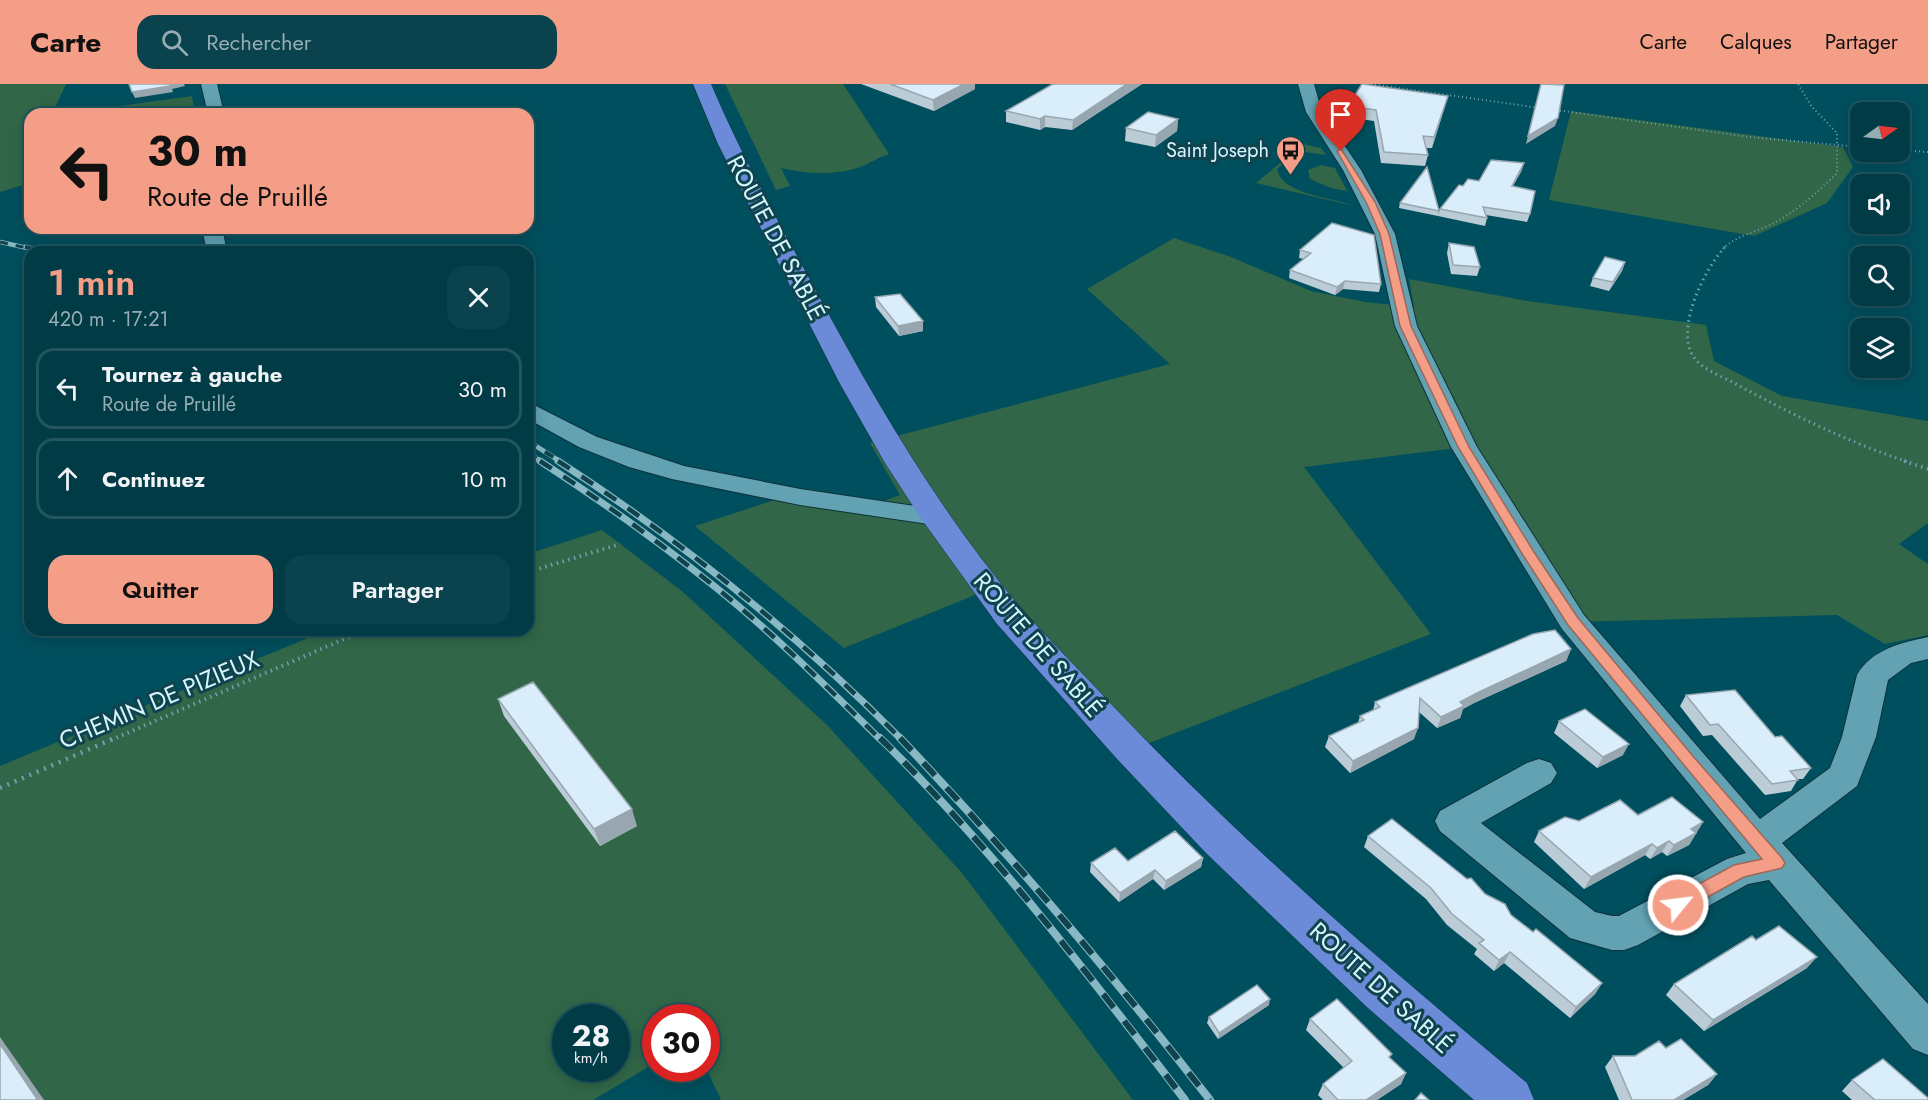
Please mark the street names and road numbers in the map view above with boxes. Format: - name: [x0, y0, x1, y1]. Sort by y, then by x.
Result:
- street label: ROUTE DE SABLÉ: [718, 149, 835, 326]
- street label: ROUTE DE SABLÉ: [965, 564, 1111, 725]
- street label: CHEMIN DE PIZIEUX: [53, 641, 265, 757]
- street label: ROUTE DE SABLÉ: [1302, 914, 1461, 1062]

